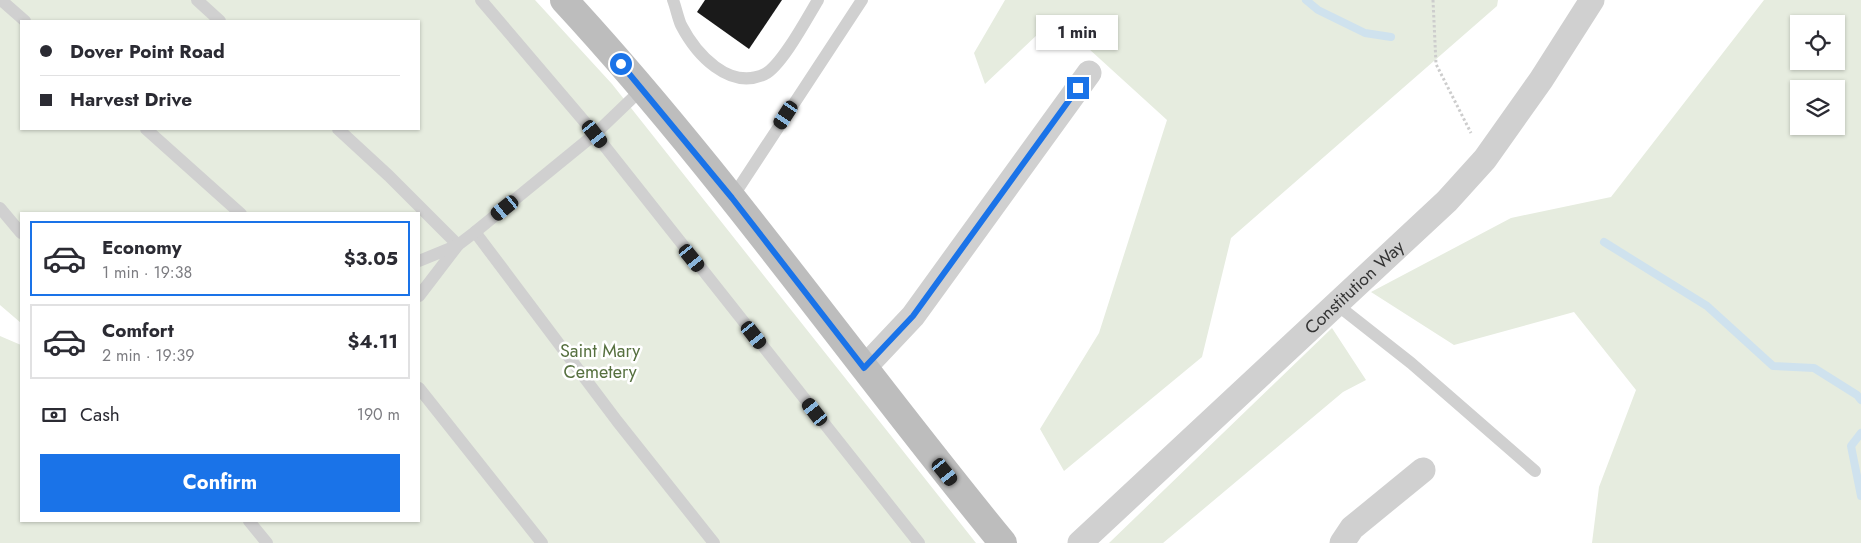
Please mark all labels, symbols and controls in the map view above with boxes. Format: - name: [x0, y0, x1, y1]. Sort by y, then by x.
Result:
- map controls: [1790, 15, 1845, 135]
- button: locate: [1790, 15, 1845, 70]
- callout: 1 min: [1037, 16, 1119, 51]
- text: 1 min: [1057, 21, 1097, 44]
- text: Dover Point Road: [70, 38, 225, 65]
- route start: [610, 53, 632, 75]
- route end: [1067, 77, 1089, 99]
- button: layers: [1790, 80, 1845, 135]
- text: Harvest Drive: [70, 86, 192, 113]
- car: [771, 98, 800, 132]
- car: [579, 118, 610, 150]
- car: [488, 193, 521, 223]
- text: Economy: [102, 234, 182, 261]
- street label: Constitution Way: [1299, 234, 1410, 340]
- icon: car: [42, 236, 87, 281]
- car: [676, 242, 707, 274]
- text: $3.05: [344, 245, 398, 272]
- text: 1 min · 19:38: [102, 261, 192, 284]
- text: Comfort: [102, 317, 174, 344]
- icon: car: [42, 319, 87, 364]
- car: [738, 319, 769, 351]
- text: $4.11: [347, 328, 398, 355]
- park label: Saint Mary Cemetery: [560, 338, 640, 385]
- text: 2 min · 19:39: [102, 344, 195, 367]
- car: [799, 396, 830, 428]
- icon: cash: [40, 401, 68, 429]
- text: Cash: [80, 401, 120, 428]
- text: 190 m: [357, 403, 400, 426]
- button: Confirm: [40, 454, 400, 512]
- car: [929, 456, 960, 488]

